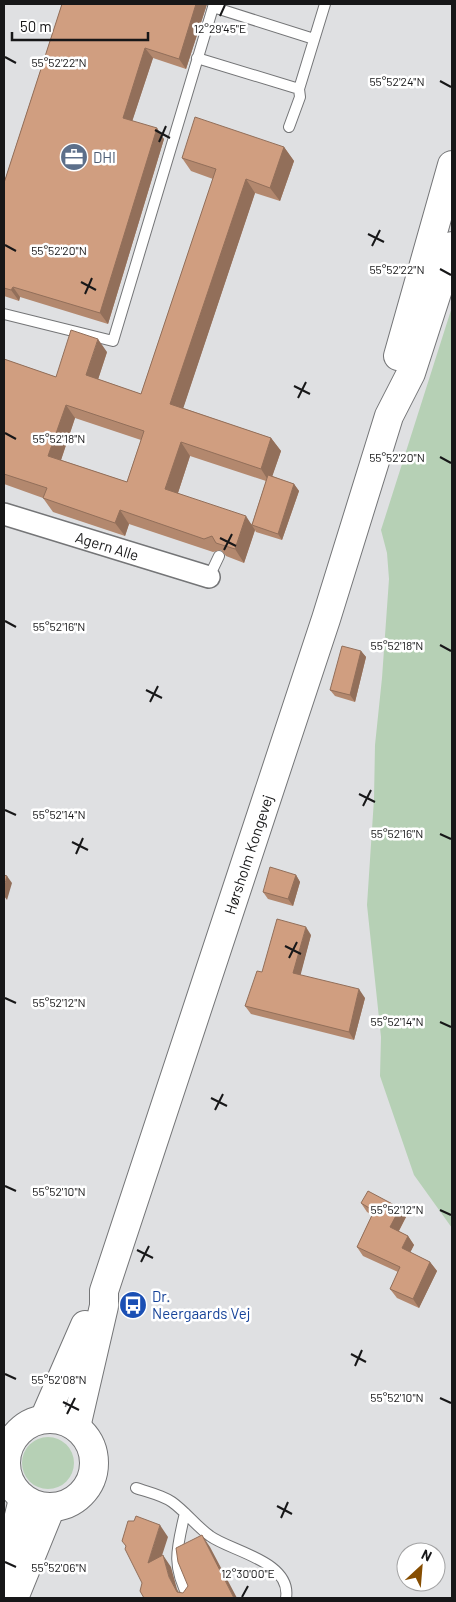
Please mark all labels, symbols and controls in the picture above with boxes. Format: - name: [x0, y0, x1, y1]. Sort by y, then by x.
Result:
- scale bar: [12, 10, 149, 42]
- text: 50 m: [20, 17, 52, 35]
- text: 12°29'45"E: [194, 21, 246, 35]
- text: 55°52'22"N: [31, 55, 87, 69]
- text: 55°52'24"N: [369, 74, 425, 88]
- office icon: DHI: [59, 142, 89, 172]
- place label: DHI: [93, 148, 116, 166]
- text: 55°52'20"N: [31, 243, 87, 257]
- text: 55°52'22"N: [369, 262, 425, 276]
- text: 55°52'18"N: [33, 431, 85, 445]
- text: 55°52'20"N: [369, 450, 425, 464]
- street label: Agern Alle: [73, 528, 141, 564]
- text: 55°52'16"N: [33, 619, 85, 633]
- text: 55°52'18"N: [371, 638, 423, 652]
- street label: Hørsholm Kongevej: [220, 792, 276, 917]
- text: 55°52'14"N: [33, 807, 86, 821]
- text: 55°52'16"N: [371, 826, 423, 840]
- text: 55°52'12"N: [33, 995, 86, 1009]
- text: 55°52'14"N: [371, 1014, 424, 1028]
- text: 55°52'10"N: [32, 1184, 86, 1198]
- text: 55°52'12"N: [371, 1202, 424, 1216]
- place label: Dr. Neergaards Vej: [152, 1287, 250, 1322]
- bus stop icon: Dr. Neergaards Vej: [118, 1290, 148, 1320]
- text: 55°52'08"N: [31, 1372, 87, 1386]
- text: 55°52'10"N: [370, 1390, 424, 1404]
- north arrow: [396, 1542, 446, 1592]
- text: N: [419, 1545, 435, 1565]
- text: 55°52'06"N: [31, 1560, 87, 1574]
- text: 12°30'00"E: [221, 1566, 275, 1580]

